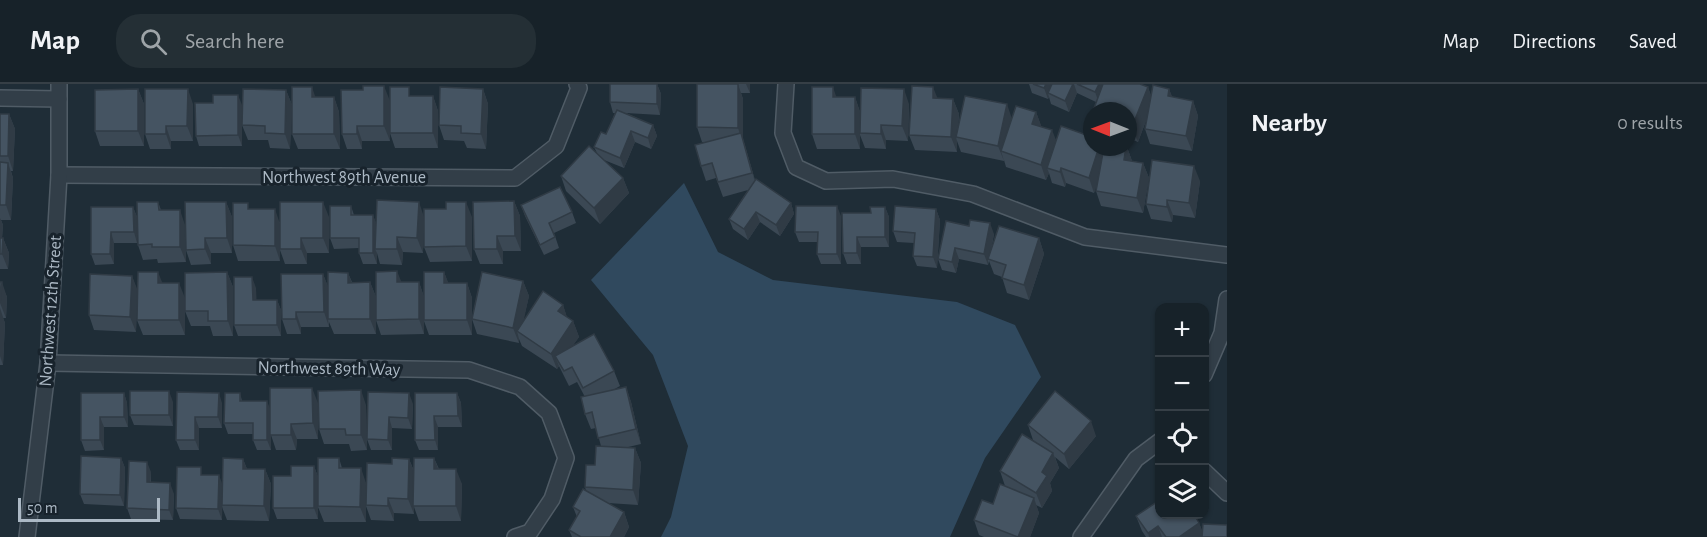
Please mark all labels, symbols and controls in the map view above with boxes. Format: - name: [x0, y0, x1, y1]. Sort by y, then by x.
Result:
- search box: [116, 14, 536, 68]
- icon: search: [137, 25, 170, 58]
- text: Map: [30, 27, 80, 55]
- text: Search here: [185, 30, 284, 52]
- text: Map: [1443, 31, 1479, 52]
- text: Directions: [1512, 31, 1596, 52]
- text: Saved: [1629, 31, 1677, 52]
- north arrow: [1083, 102, 1137, 156]
- text: Nearby: [1251, 110, 1327, 136]
- text: 0 results: [1617, 113, 1683, 133]
- street label: Northwest 89th Avenue: [262, 169, 426, 187]
- street label: Northwest 12th Street: [37, 235, 65, 387]
- map controls: [1155, 303, 1209, 519]
- button: +: [1155, 303, 1209, 357]
- button: −: [1155, 357, 1209, 411]
- street label: Northwest 89th Way: [258, 359, 401, 379]
- button: locate: [1155, 411, 1209, 465]
- button: layers: [1155, 465, 1209, 519]
- scale bar: [18, 495, 160, 522]
- text: 50 m: [27, 500, 58, 516]

